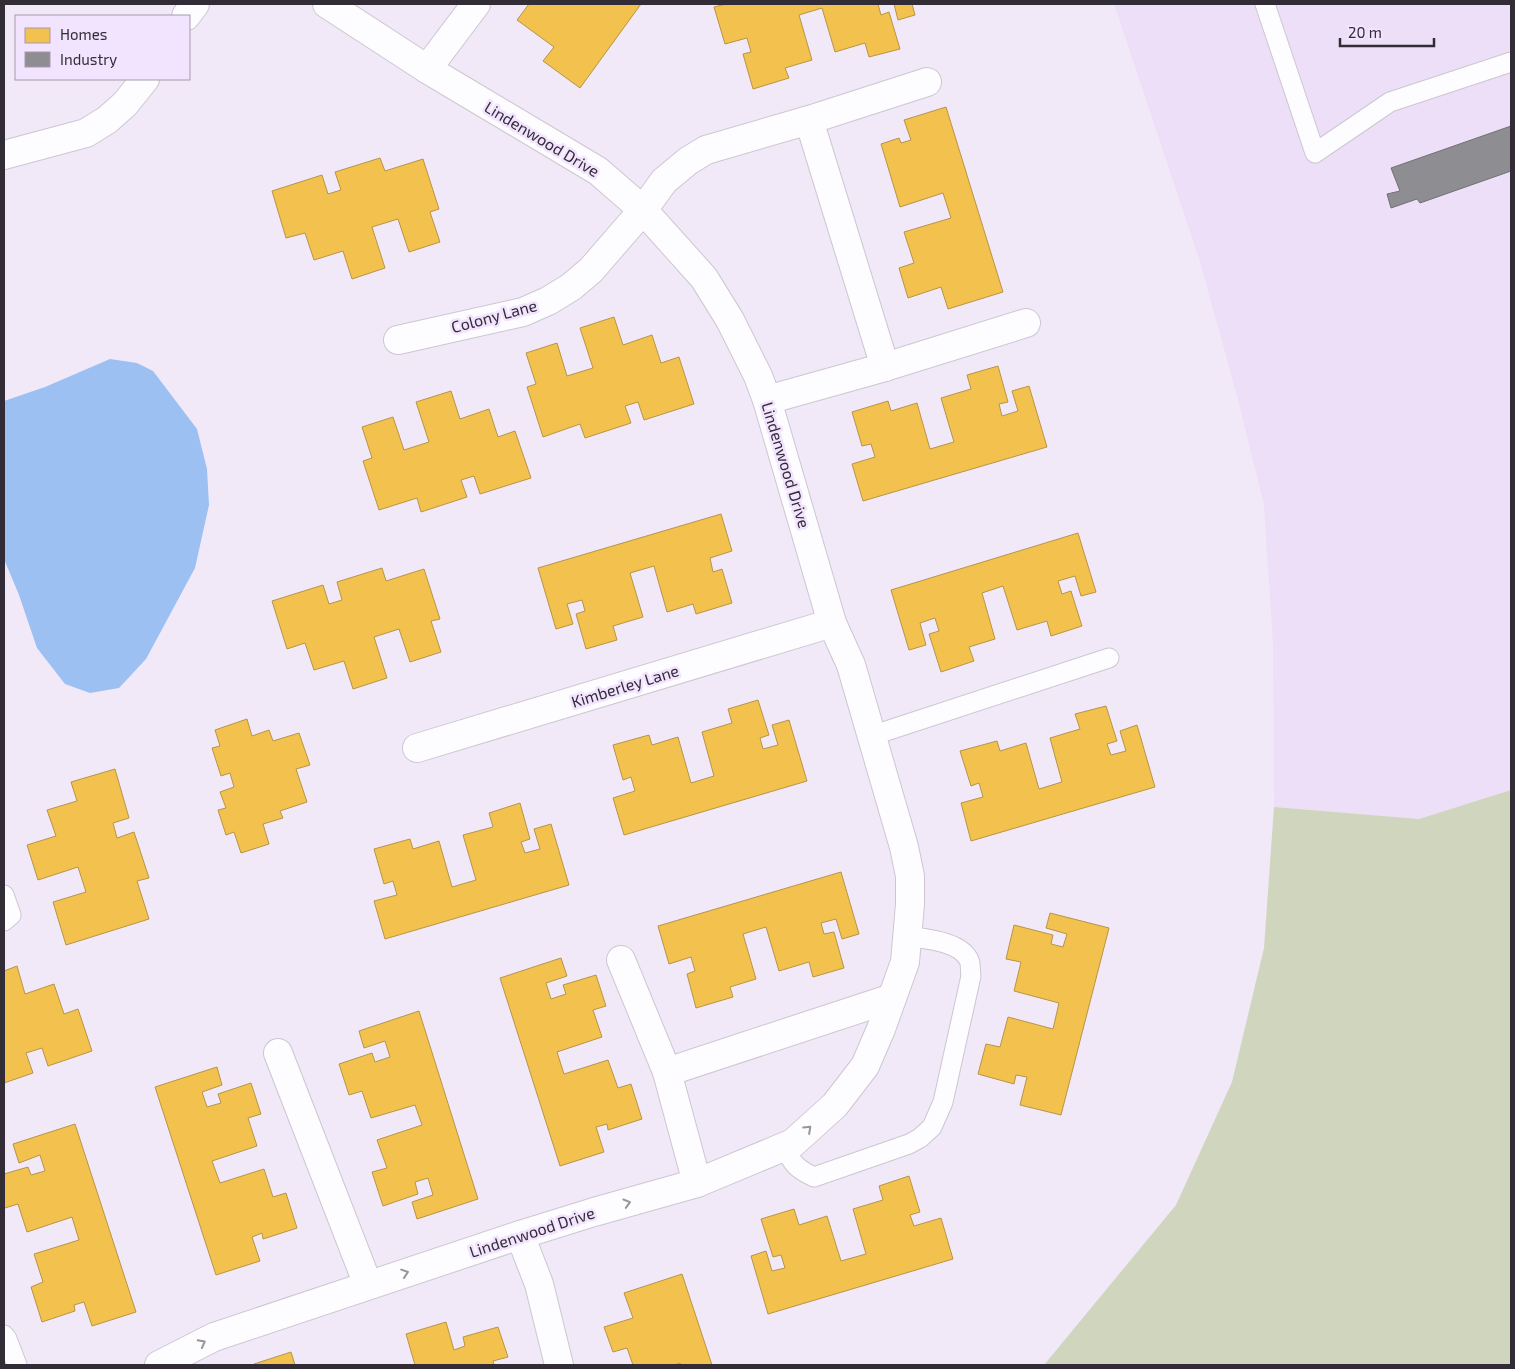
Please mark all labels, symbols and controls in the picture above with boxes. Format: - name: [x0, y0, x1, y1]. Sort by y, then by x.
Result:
- legend: [15, 15, 190, 80]
- scale bar: [1340, 15, 1434, 47]
- text: 20 m: [1348, 23, 1382, 41]
- text: Homes: [60, 25, 107, 43]
- text: Industry: [60, 50, 117, 68]
- street label: Lindenwood Drive: [481, 97, 603, 180]
- street label: Colony Lane: [449, 295, 539, 336]
- street label: Lindenwood Drive: [758, 400, 815, 530]
- street label: Kimberley Lane: [569, 660, 681, 711]
- one-way arrow: [803, 1126, 812, 1135]
- one-way arrow: [623, 1198, 631, 1208]
- street label: Lindenwood Drive: [467, 1202, 597, 1261]
- one-way arrow: [401, 1268, 409, 1278]
- one-way arrow: [197, 1339, 206, 1349]

